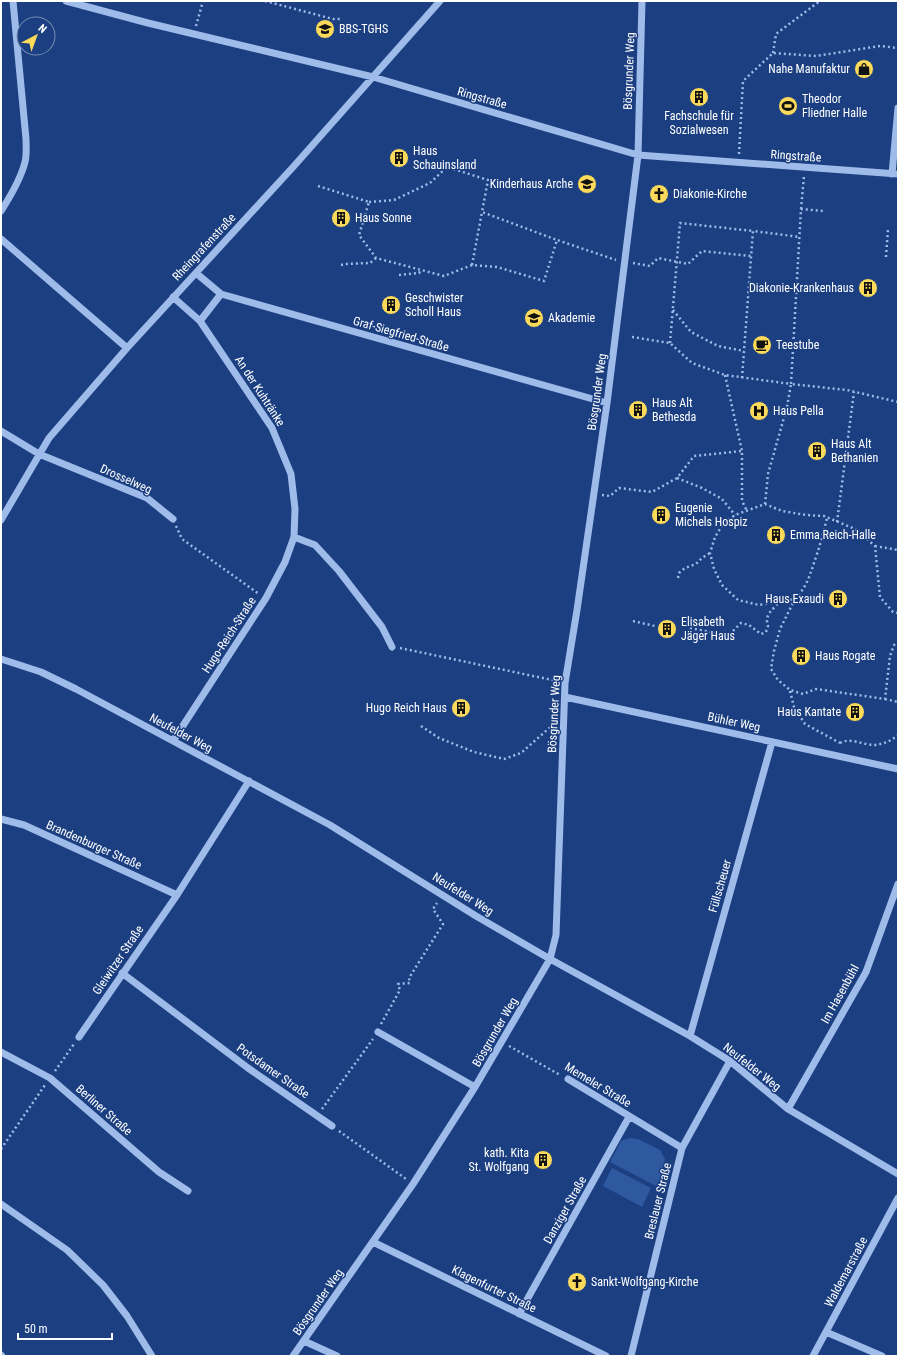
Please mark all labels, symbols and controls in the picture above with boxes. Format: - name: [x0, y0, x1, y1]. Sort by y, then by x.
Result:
- north arrow: [16, 16, 56, 56]
- school or university icon: BBS-TGHS: [314, 18, 336, 40]
- text: N: [35, 22, 49, 36]
- place label: BBS-TGHS: [339, 22, 388, 36]
- street label: Bösgrunder Weg: [621, 32, 637, 110]
- shop icon: Nahe Manufaktur: [853, 58, 875, 80]
- place label: Nahe Manufaktur: [768, 62, 850, 76]
- street label: Ringstraße: [456, 84, 509, 112]
- building icon: Fachschule für Sozialwesen: [688, 86, 710, 108]
- place label: Theodor Fliedner Halle: [802, 92, 867, 120]
- sports icon: Theodor Fliedner Halle: [777, 95, 799, 117]
- place label: Fachschule für Sozialwesen: [664, 109, 734, 137]
- place label: Haus Schauinsland: [413, 144, 476, 172]
- building icon: Haus Schauinsland: [388, 147, 410, 169]
- street label: Ringstraße: [770, 147, 822, 165]
- school or university icon: Kinderhaus Arche: [576, 173, 598, 195]
- place label: Kinderhaus Arche: [490, 177, 573, 191]
- church icon: Diakonie-Kirche: [648, 183, 670, 205]
- place label: Diakonie-Kirche: [673, 187, 747, 201]
- building icon: Haus Sonne: [330, 207, 352, 229]
- street label: Rheingrafenstraße: [169, 210, 239, 283]
- place label: Haus Sonne: [355, 211, 412, 225]
- building icon: Diakonie-Krankenhaus: [857, 277, 879, 299]
- place label: Diakonie-Krankenhaus: [749, 281, 854, 295]
- place label: Geschwister Scholl Haus: [405, 291, 464, 319]
- building icon: Geschwister Scholl Haus: [380, 294, 402, 316]
- school or university icon: Akademie: [523, 307, 545, 329]
- place label: Akademie: [548, 311, 595, 325]
- street label: Graf-Siegfried-Straße: [351, 314, 451, 354]
- cafe icon: Teestube: [751, 334, 773, 356]
- place label: Teestube: [776, 338, 820, 352]
- street label: Bösgrunder Weg: [585, 352, 609, 431]
- street label: An der Kuhtränke: [232, 353, 288, 429]
- place label: Haus Alt Bethesda: [652, 396, 697, 424]
- building icon: Haus Alt Bethesda: [627, 399, 649, 421]
- hospital icon: Haus Pella: [748, 400, 770, 422]
- place label: Haus Pella: [773, 404, 824, 418]
- place label: Haus Alt Bethanien: [831, 437, 878, 465]
- building icon: Haus Alt Bethanien: [806, 440, 828, 462]
- street label: Drosselweg: [98, 461, 154, 497]
- place label: Eugenie Michels Hospiz: [675, 501, 748, 529]
- building icon: Eugenie Michels Hospiz: [650, 504, 672, 526]
- building icon: Emma Reich-Halle: [765, 524, 787, 546]
- place label: Emma Reich-Halle: [790, 528, 876, 542]
- building icon: Haus Exaudi: [827, 588, 849, 610]
- place label: Haus Exaudi: [765, 592, 824, 606]
- street label: Hugo-Reich-Straße: [199, 594, 259, 676]
- place label: Elisabeth Jäger Haus: [681, 615, 735, 643]
- building icon: Elisabeth Jäger Haus: [656, 618, 678, 640]
- building icon: Haus Rogate: [790, 645, 812, 667]
- place label: Haus Rogate: [815, 649, 876, 663]
- street label: Bösgrunder Weg: [545, 675, 563, 753]
- building icon: Hugo Reich Haus: [450, 697, 472, 719]
- place label: Hugo Reich Haus: [366, 701, 447, 715]
- building icon: Haus Kantate: [844, 701, 866, 723]
- place label: Haus Kantate: [777, 705, 841, 719]
- street label: Bühler Weg: [706, 710, 762, 734]
- street label: Neufelder Weg: [147, 711, 215, 756]
- street label: Brandenburger Straße: [44, 818, 144, 872]
- street label: Füllscheuer: [706, 858, 734, 914]
- street label: Neufelder Weg: [430, 870, 496, 918]
- street label: Gleiwitzer Straße: [90, 922, 146, 997]
- street label: Im Hasenbühl: [818, 962, 862, 1026]
- street label: Bösgrunder Weg: [470, 995, 521, 1069]
- street label: Neufelder Weg: [720, 1040, 784, 1094]
- street label: Potsdamer Straße: [234, 1041, 312, 1101]
- street label: Memeler Straße: [562, 1060, 634, 1110]
- street label: Berliner Straße: [73, 1082, 135, 1138]
- place label: kath. Kita St. Wolfgang: [469, 1146, 529, 1174]
- building icon: kath. Kita St. Wolfgang: [532, 1149, 554, 1171]
- street label: Breslauer Straße: [642, 1161, 674, 1241]
- street label: Danziger Straße: [541, 1173, 590, 1246]
- street label: Waldemarstraße: [822, 1234, 871, 1310]
- street label: Klagenfurter Straße: [449, 1262, 539, 1316]
- street label: Bösgrunder Weg: [290, 1266, 346, 1338]
- church icon: Sankt-Wolfgang-Kirche: [566, 1271, 588, 1293]
- place label: Sankt-Wolfgang-Kirche: [591, 1275, 699, 1289]
- scale bar: [18, 1315, 112, 1341]
- text: 50 m: [24, 1322, 48, 1336]

